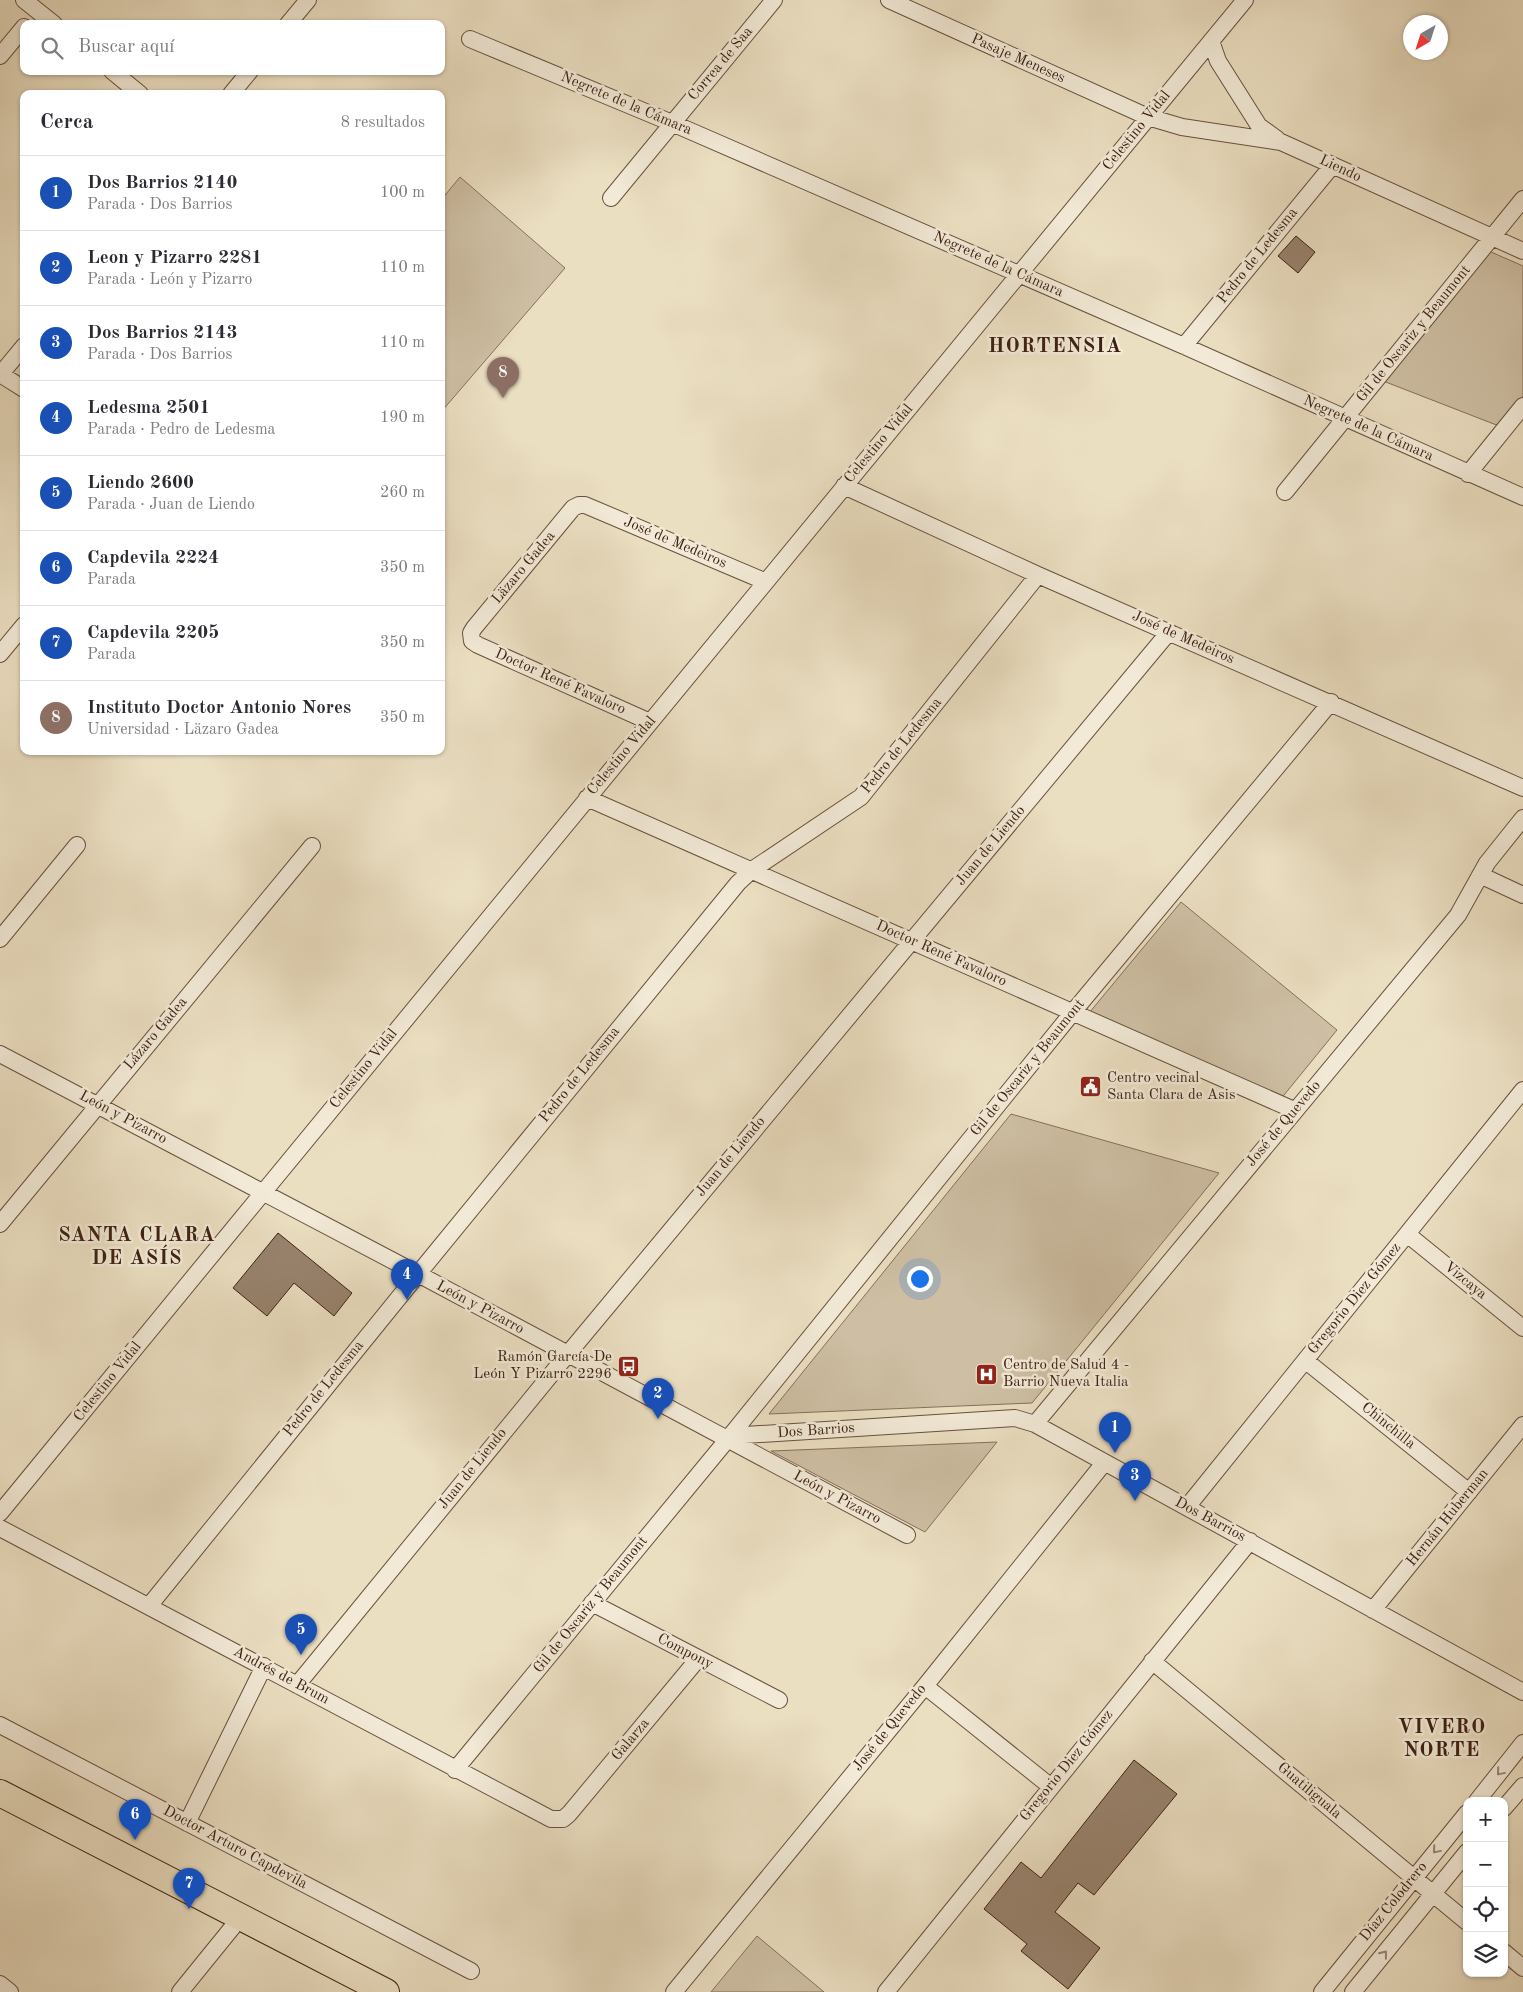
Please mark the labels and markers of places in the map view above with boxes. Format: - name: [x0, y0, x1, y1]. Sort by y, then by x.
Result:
- pin: 8: [487, 357, 519, 398]
- place label: Centro vecinal Santa Clara de Asis: [1107, 1071, 1235, 1103]
- public building icon: Centro vecinal Santa Clara de Asis: [1079, 1075, 1103, 1099]
- pin: 4: [391, 1259, 423, 1300]
- place label: Ramón García De León Y Pizarro 2296: [473, 1350, 612, 1382]
- bus stop icon: Ramón García De León Y Pizarro 2296: [616, 1354, 640, 1378]
- place label: Centro de Salud 4 - Barrio Nueva Italia: [1003, 1358, 1129, 1390]
- hospital icon: Centro de Salud 4 - Barrio Nueva Italia: [975, 1362, 999, 1386]
- pin: 2: [642, 1378, 674, 1419]
- pin: 1: [1099, 1412, 1131, 1453]
- pin: 3: [1119, 1460, 1151, 1501]
- pin: 5: [285, 1614, 317, 1655]
- pin: 6: [119, 1799, 151, 1840]
- pin: 7: [173, 1868, 205, 1909]

